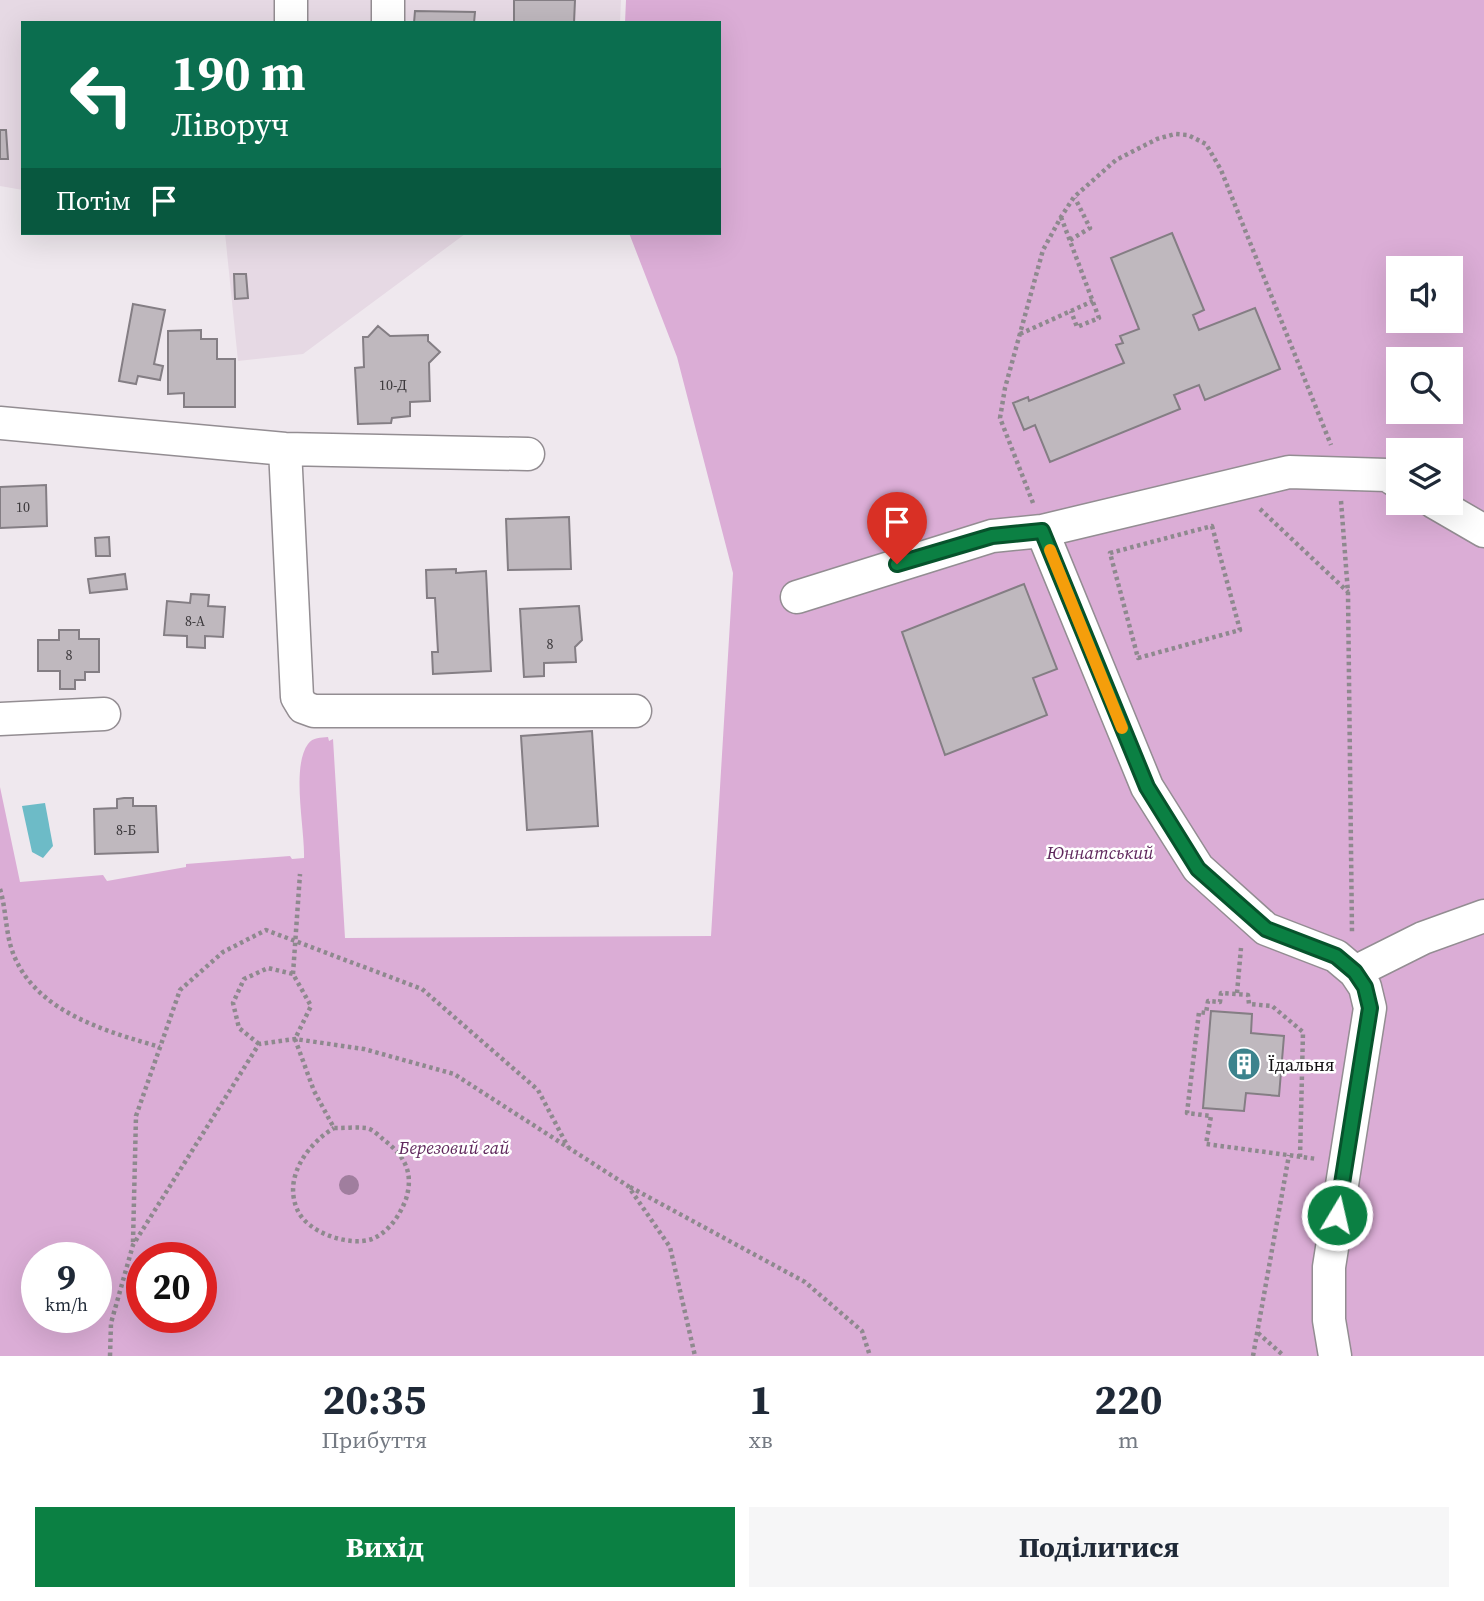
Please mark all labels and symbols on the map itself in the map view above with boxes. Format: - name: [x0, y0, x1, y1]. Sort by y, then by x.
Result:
- house number: 10-Д: [379, 375, 407, 395]
- pin: [867, 492, 927, 564]
- house number: 10: [16, 497, 30, 517]
- house number: 8-А: [185, 611, 206, 631]
- house number: 8: [547, 634, 554, 654]
- house number: 8: [66, 645, 73, 665]
- house number: 8-Б: [116, 820, 136, 840]
- park label: Юннатський: [1045, 840, 1154, 865]
- building icon: Їдальня: [1225, 1045, 1263, 1083]
- place label: Їдальня: [1268, 1052, 1335, 1077]
- park label: Березовий гай: [398, 1135, 510, 1160]
- position arrow: [1300, 1178, 1374, 1252]
- speed limit sign: 20: [126, 1242, 217, 1333]

